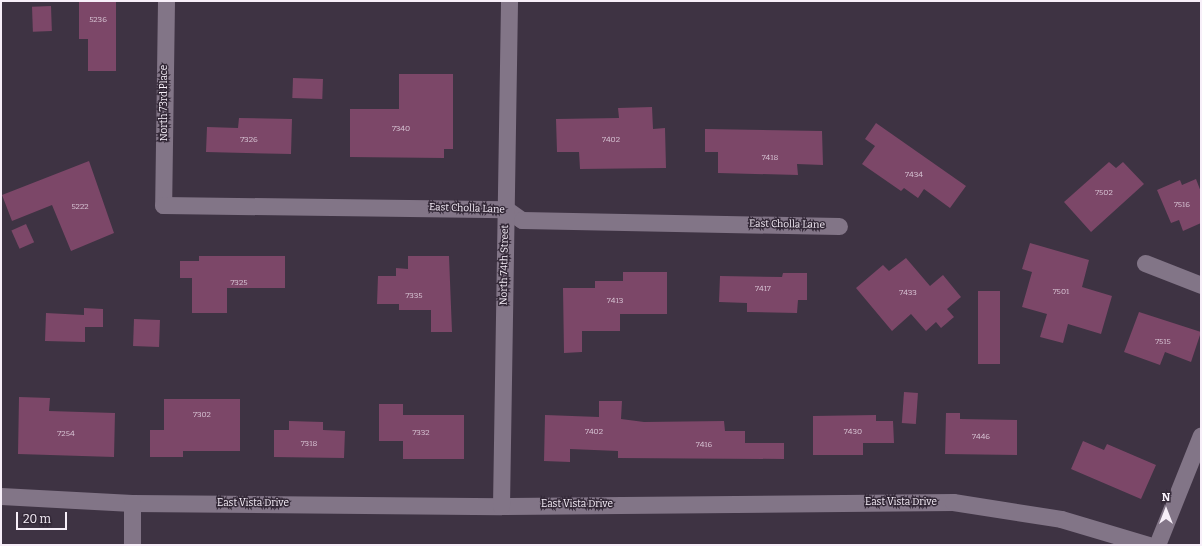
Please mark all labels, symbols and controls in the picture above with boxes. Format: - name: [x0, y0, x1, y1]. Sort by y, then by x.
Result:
- house number: 5236: [89, 15, 107, 25]
- street label: North 73rd Place: [159, 65, 171, 141]
- house number: 7340: [392, 124, 410, 134]
- house number: 7326: [240, 135, 258, 145]
- house number: 7402: [602, 135, 620, 145]
- house number: 7418: [762, 153, 778, 163]
- house number: 7434: [905, 170, 923, 180]
- house number: 7502: [1095, 188, 1113, 198]
- house number: 7516: [1174, 200, 1190, 210]
- house number: 5222: [71, 202, 89, 212]
- street label: East Cholla Lane: [429, 202, 505, 216]
- street label: East Cholla Lane: [749, 218, 825, 232]
- street label: North 74th Street: [498, 225, 512, 305]
- house number: 7325: [230, 278, 248, 288]
- house number: 7417: [755, 284, 771, 294]
- house number: 7501: [1053, 287, 1069, 297]
- house number: 7433: [899, 288, 917, 298]
- house number: 7335: [405, 291, 423, 301]
- house number: 7413: [607, 296, 623, 306]
- house number: 7515: [1155, 337, 1171, 347]
- house number: 7302: [193, 410, 211, 420]
- house number: 7402: [585, 427, 603, 437]
- house number: 7430: [844, 427, 862, 437]
- house number: 7332: [412, 428, 430, 438]
- house number: 7254: [57, 429, 75, 439]
- house number: 7446: [972, 432, 990, 442]
- house number: 7318: [301, 439, 317, 449]
- house number: 7416: [696, 440, 712, 450]
- north arrow: [1146, 490, 1186, 530]
- text: N: [1162, 491, 1170, 504]
- street label: East Vista Drive: [865, 497, 937, 509]
- street label: East Vista Drive: [217, 498, 289, 510]
- street label: East Vista Drive: [541, 499, 613, 511]
- scale bar: [18, 504, 69, 530]
- text: 20 m: [23, 512, 51, 526]

